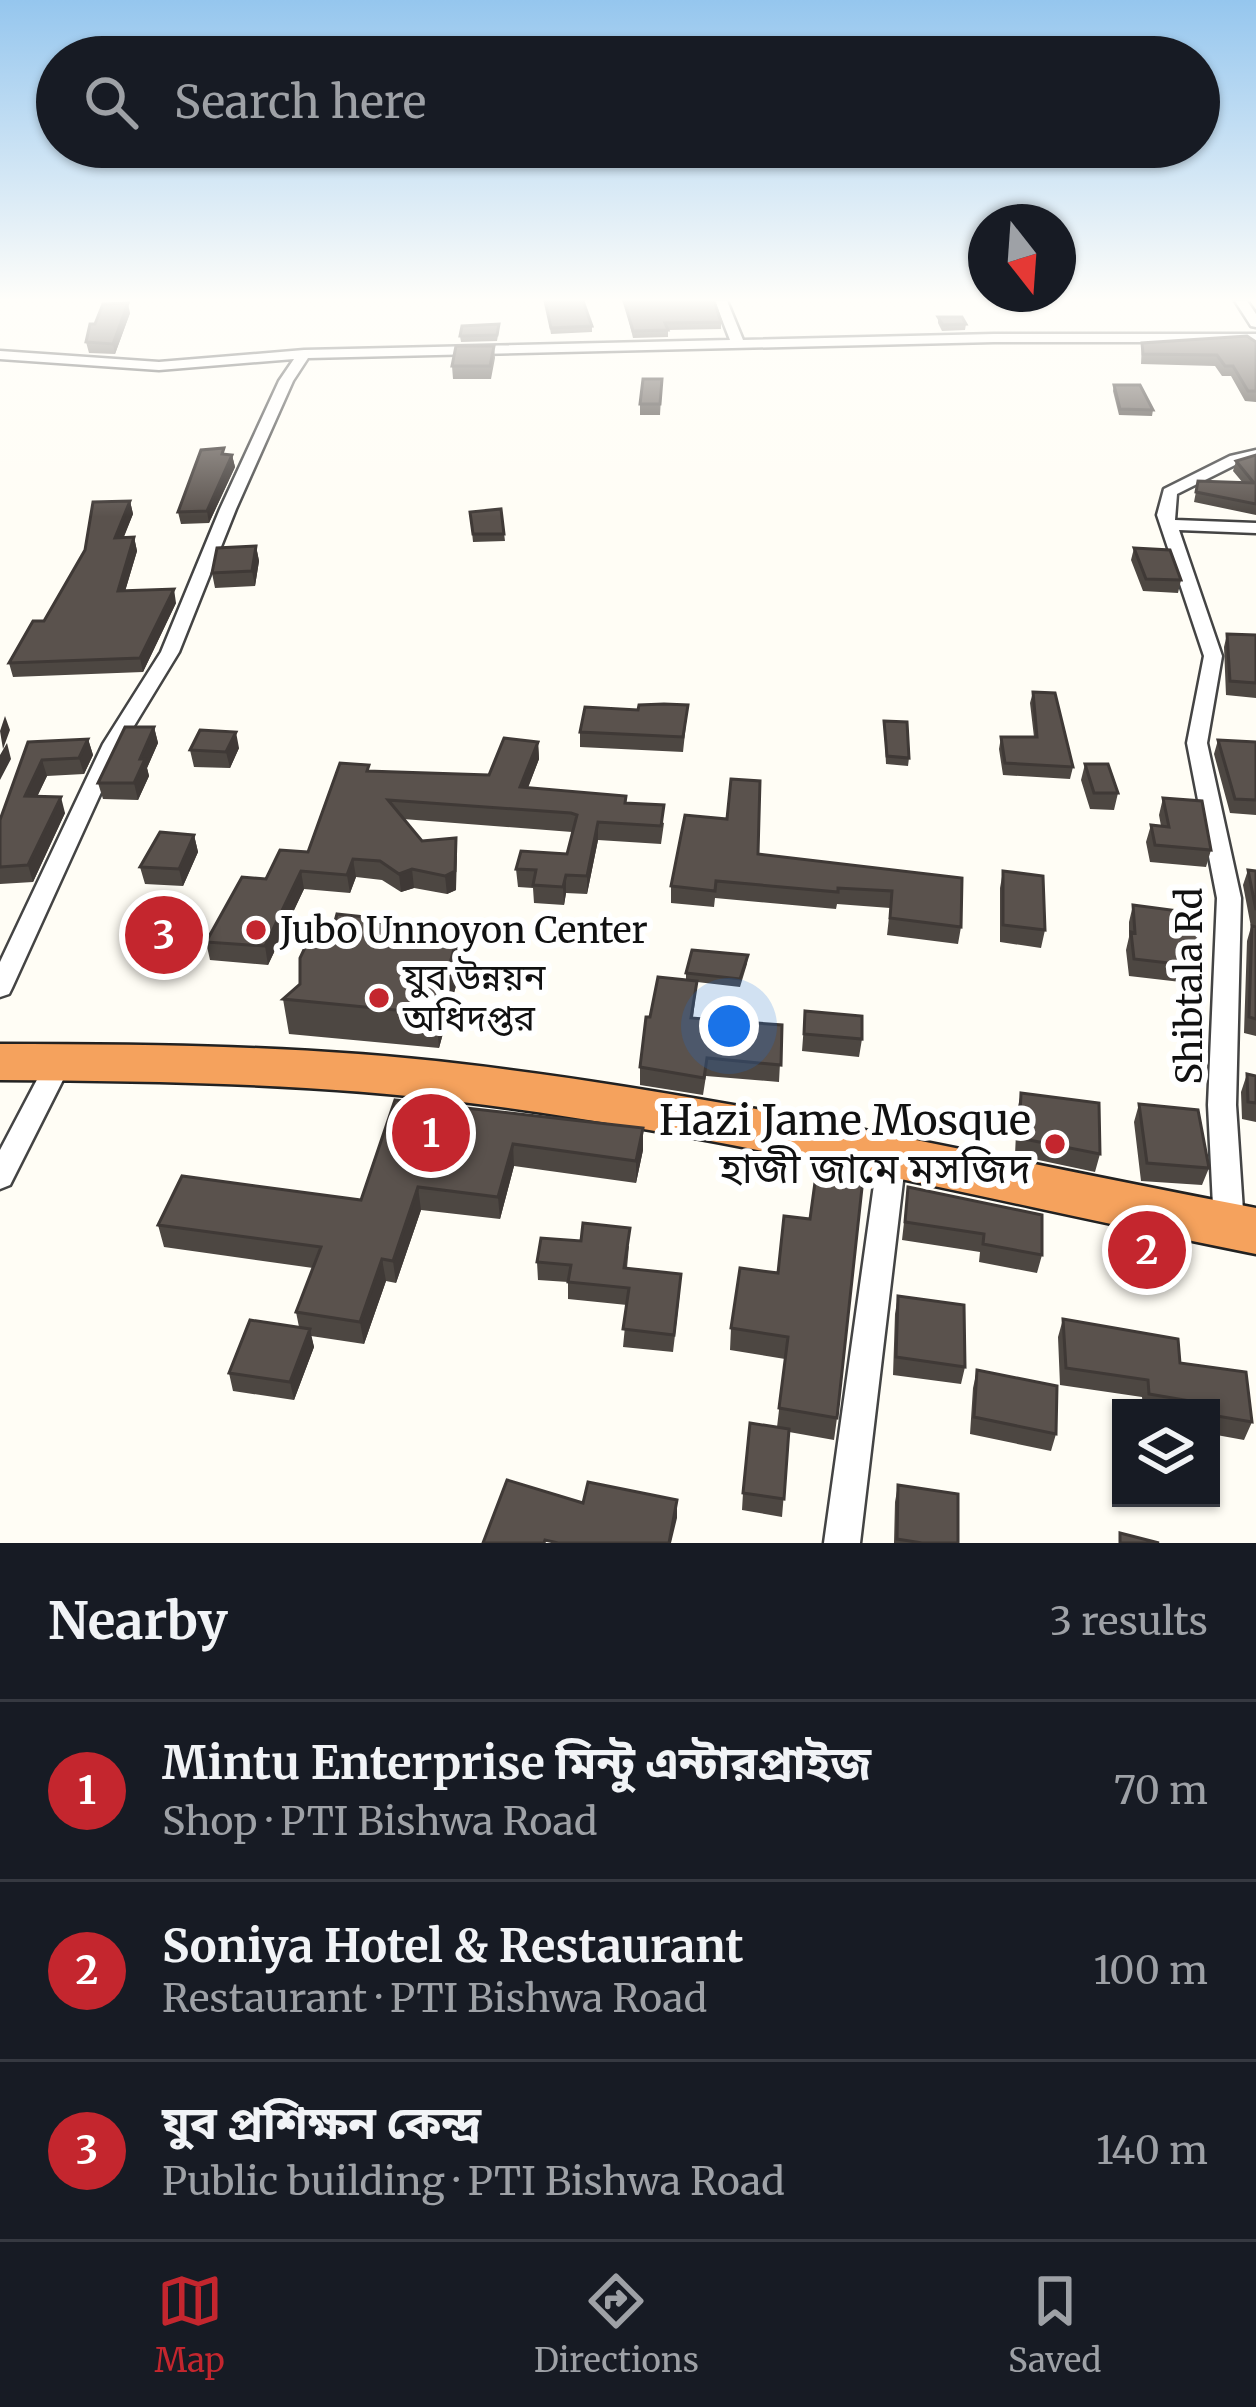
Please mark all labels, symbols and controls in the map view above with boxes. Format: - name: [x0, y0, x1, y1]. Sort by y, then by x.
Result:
- search box: [36, 36, 1220, 168]
- icon: search: [78, 69, 144, 135]
- text: Search here: [174, 74, 426, 130]
- north arrow: [968, 204, 1076, 312]
- street label: Shibtala Rd: [1167, 888, 1212, 1085]
- pin: 3: [125, 890, 203, 980]
- place label: Jubo Unnoyon Center: [279, 908, 648, 953]
- marker: Jubo Unnoyon Center: [243, 917, 269, 943]
- place label: যুব উন্নয়ন অধিদপ্তর: [402, 955, 547, 1041]
- marker: যুব উন্নয়ন অধিদপ্তর: [366, 985, 392, 1011]
- your location: [699, 996, 759, 1056]
- pin: 1: [392, 1088, 470, 1178]
- place label: Hazi Jame Mosque হাজী জামে মসজিদ: [659, 1094, 1032, 1194]
- marker: Hazi Jame Mosque হাজী জামে মসজিদ: [1042, 1131, 1068, 1157]
- pin: 2: [1108, 1205, 1186, 1295]
- map controls: [1112, 1399, 1220, 1507]
- button: layers: [1112, 1399, 1220, 1507]
- text: Nearby: [48, 1589, 228, 1653]
- text: 3 results: [1050, 1597, 1208, 1646]
- text: Mintu Enterprise মিন্টু এন্টারপ্রাইজ: [162, 1735, 871, 1791]
- text: 1: [78, 1766, 96, 1815]
- text: 70 m: [1114, 1766, 1208, 1815]
- text: Shop · PTI Bishwa Road: [162, 1797, 597, 1846]
- text: Soniya Hotel & Restaurant: [162, 1918, 744, 1974]
- text: 2: [76, 1946, 98, 1995]
- text: 100 m: [1093, 1946, 1208, 1995]
- text: Restaurant · PTI Bishwa Road: [162, 1974, 707, 2023]
- text: যুব প্রশিক্ষন কেন্দ্র: [162, 2095, 481, 2151]
- text: 3: [76, 2126, 98, 2175]
- text: 140 m: [1096, 2126, 1208, 2175]
- text: Public building · PTI Bishwa Road: [162, 2157, 785, 2206]
- tab: Map: [155, 2268, 225, 2381]
- tab: Directions: [534, 2268, 699, 2381]
- tab: Saved: [1008, 2268, 1101, 2381]

